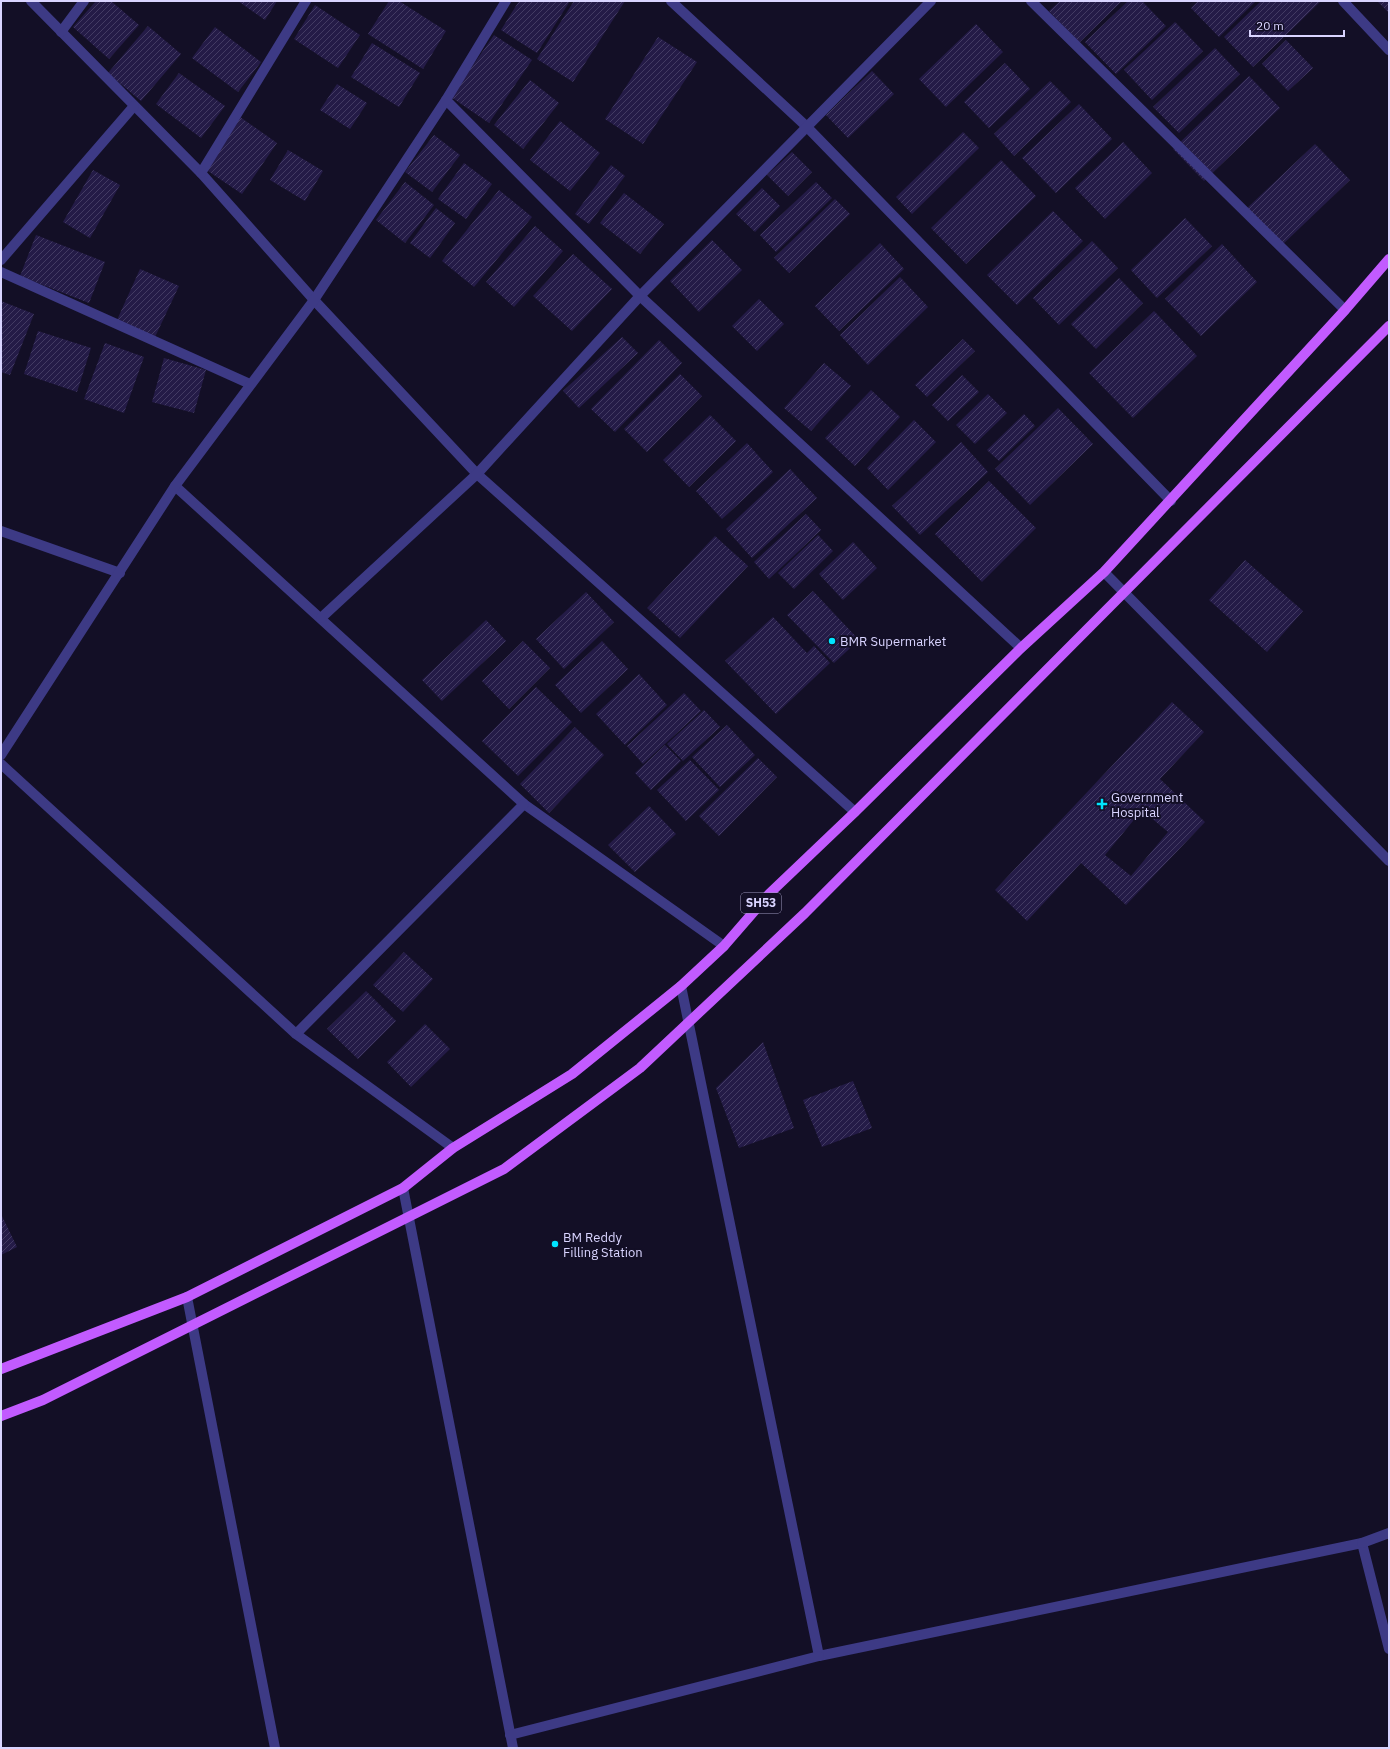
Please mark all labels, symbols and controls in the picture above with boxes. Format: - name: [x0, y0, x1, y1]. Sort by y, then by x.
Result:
- scale bar: [1250, 12, 1344, 38]
- text: 20 m: [1256, 18, 1284, 33]
- place label: BMR Supermarket: [840, 633, 946, 650]
- marker: BMR Supermarket: [827, 636, 837, 646]
- place label: Government Hospital: [1111, 789, 1183, 821]
- marker: Government Hospital: [1096, 798, 1108, 810]
- road number: SH53: [741, 893, 781, 913]
- place label: BM Reddy Filling Station: [563, 1229, 643, 1261]
- marker: BM Reddy Filling Station: [550, 1239, 560, 1249]

